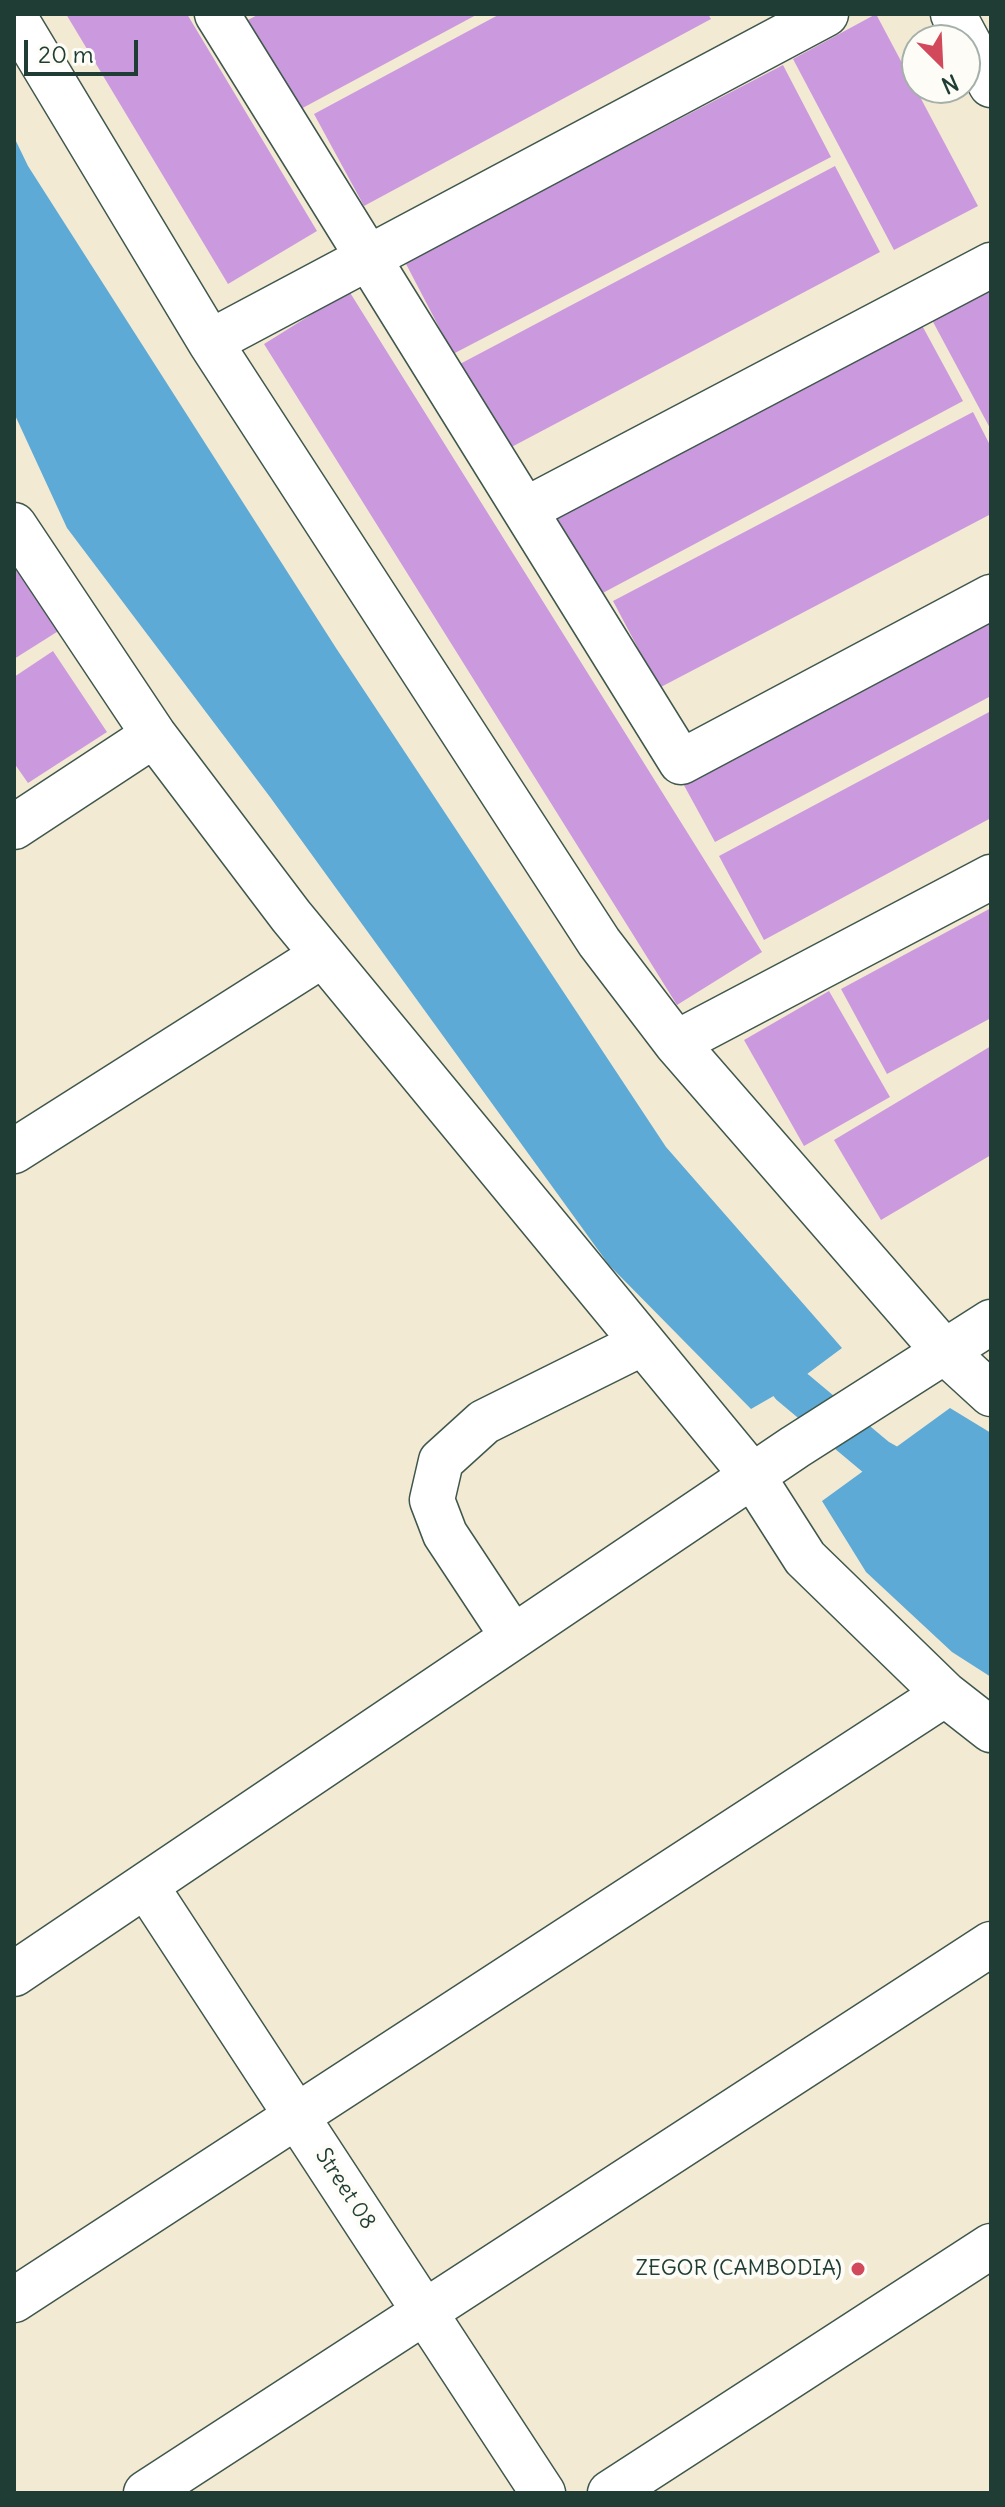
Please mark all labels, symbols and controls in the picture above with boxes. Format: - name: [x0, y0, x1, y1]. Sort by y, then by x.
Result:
- scale bar: [28, 24, 142, 74]
- north arrow: [901, 24, 981, 104]
- text: 20 m: [38, 39, 94, 69]
- text: N: [937, 68, 963, 100]
- street label: Street 08: [309, 2144, 381, 2234]
- place label: ZEGOR (CAMBODIA): [636, 2256, 842, 2282]
- marker: ZEGOR (CAMBODIA): [849, 2260, 867, 2278]

